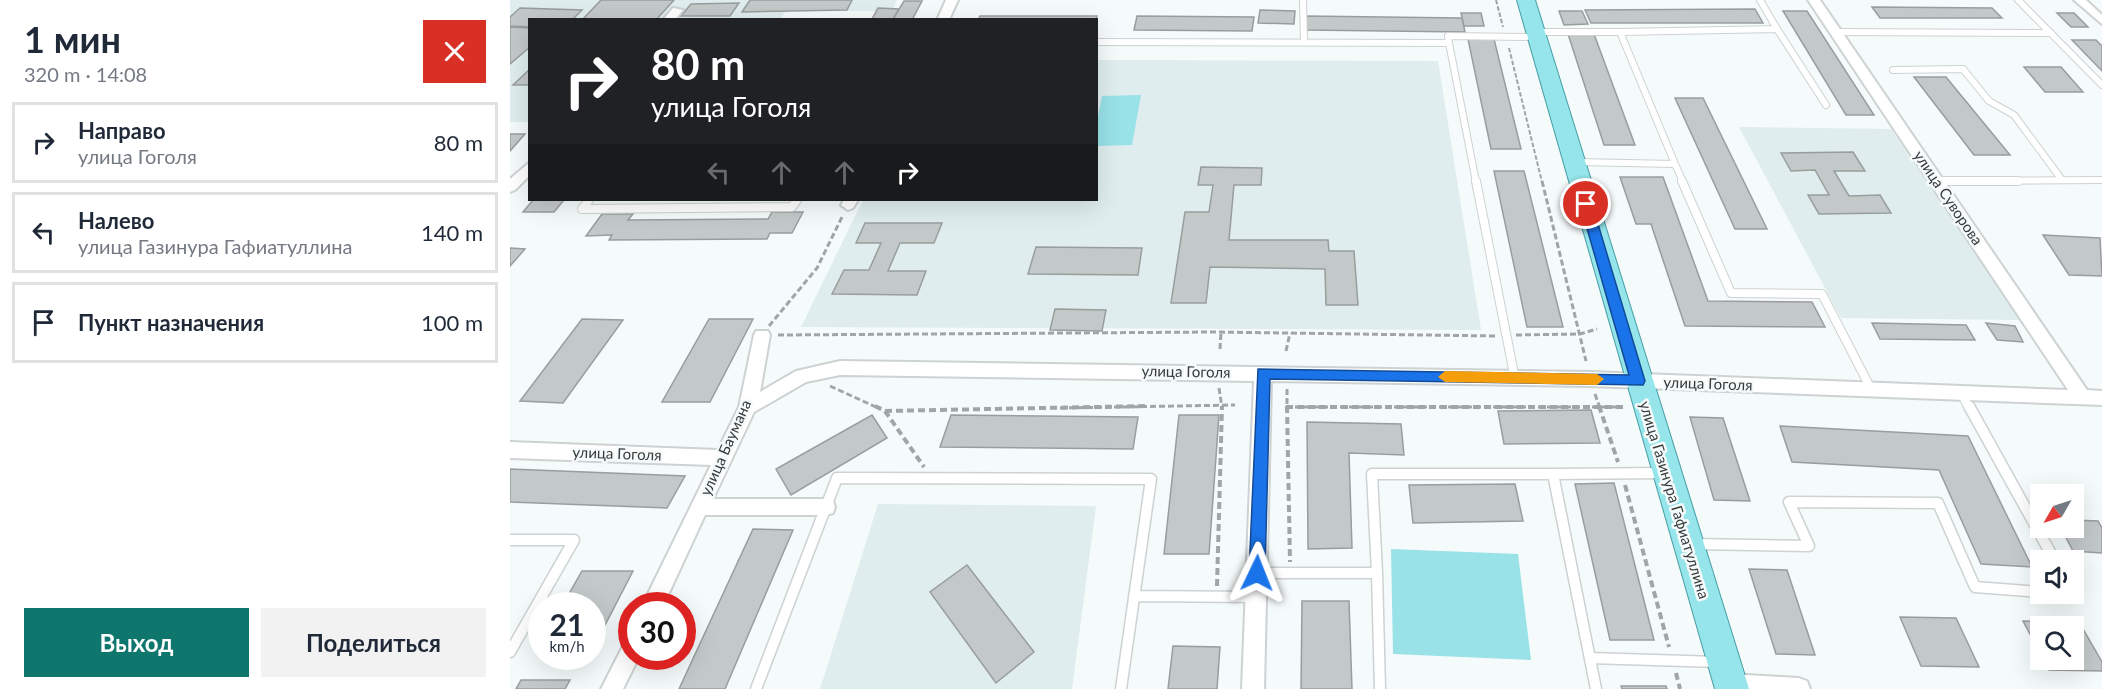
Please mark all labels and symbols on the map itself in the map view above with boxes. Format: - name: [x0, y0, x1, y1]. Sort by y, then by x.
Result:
- street label: улица Суворова: [1911, 147, 1987, 248]
- pin: [1560, 178, 1611, 229]
- street label: улица Гоголя: [1141, 361, 1231, 381]
- street label: улица Гоголя: [1663, 372, 1753, 394]
- street label: улица Баумана: [696, 397, 754, 498]
- street label: улица Газинура Гафиатуллина: [1636, 399, 1714, 601]
- street label: улица Гоголя: [572, 442, 662, 464]
- north arrow: [2030, 484, 2084, 538]
- position arrow: [1225, 541, 1289, 605]
- speed limit sign: 30: [618, 592, 696, 670]

